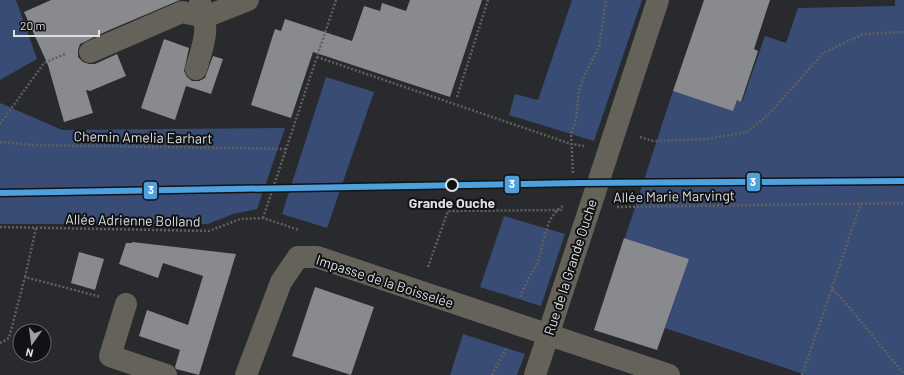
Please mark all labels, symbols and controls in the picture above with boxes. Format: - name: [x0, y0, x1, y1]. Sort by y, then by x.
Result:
- scale bar: [14, 12, 99, 38]
- text: 20 m: [20, 18, 46, 32]
- street label: Chemin Amelia Earhart: [73, 127, 213, 147]
- line badge: 3: [746, 172, 761, 192]
- line badge: 3: [504, 175, 520, 194]
- text: 3: [750, 175, 756, 188]
- text: 3: [509, 177, 515, 190]
- marker: Grande Ouche: [445, 178, 459, 192]
- line badge: 3: [143, 181, 158, 200]
- text: 3: [148, 183, 154, 196]
- street label: Allée Marie Marvingt: [613, 186, 735, 206]
- place label: Grande Ouche: [409, 194, 496, 211]
- street label: Rue de la Grande Ouche: [540, 197, 600, 337]
- street label: Allée Adrienne Bolland: [65, 210, 201, 230]
- street label: Impasse de la Boisselée: [314, 251, 456, 311]
- north arrow: [12, 323, 52, 363]
- text: N: [24, 346, 35, 360]

